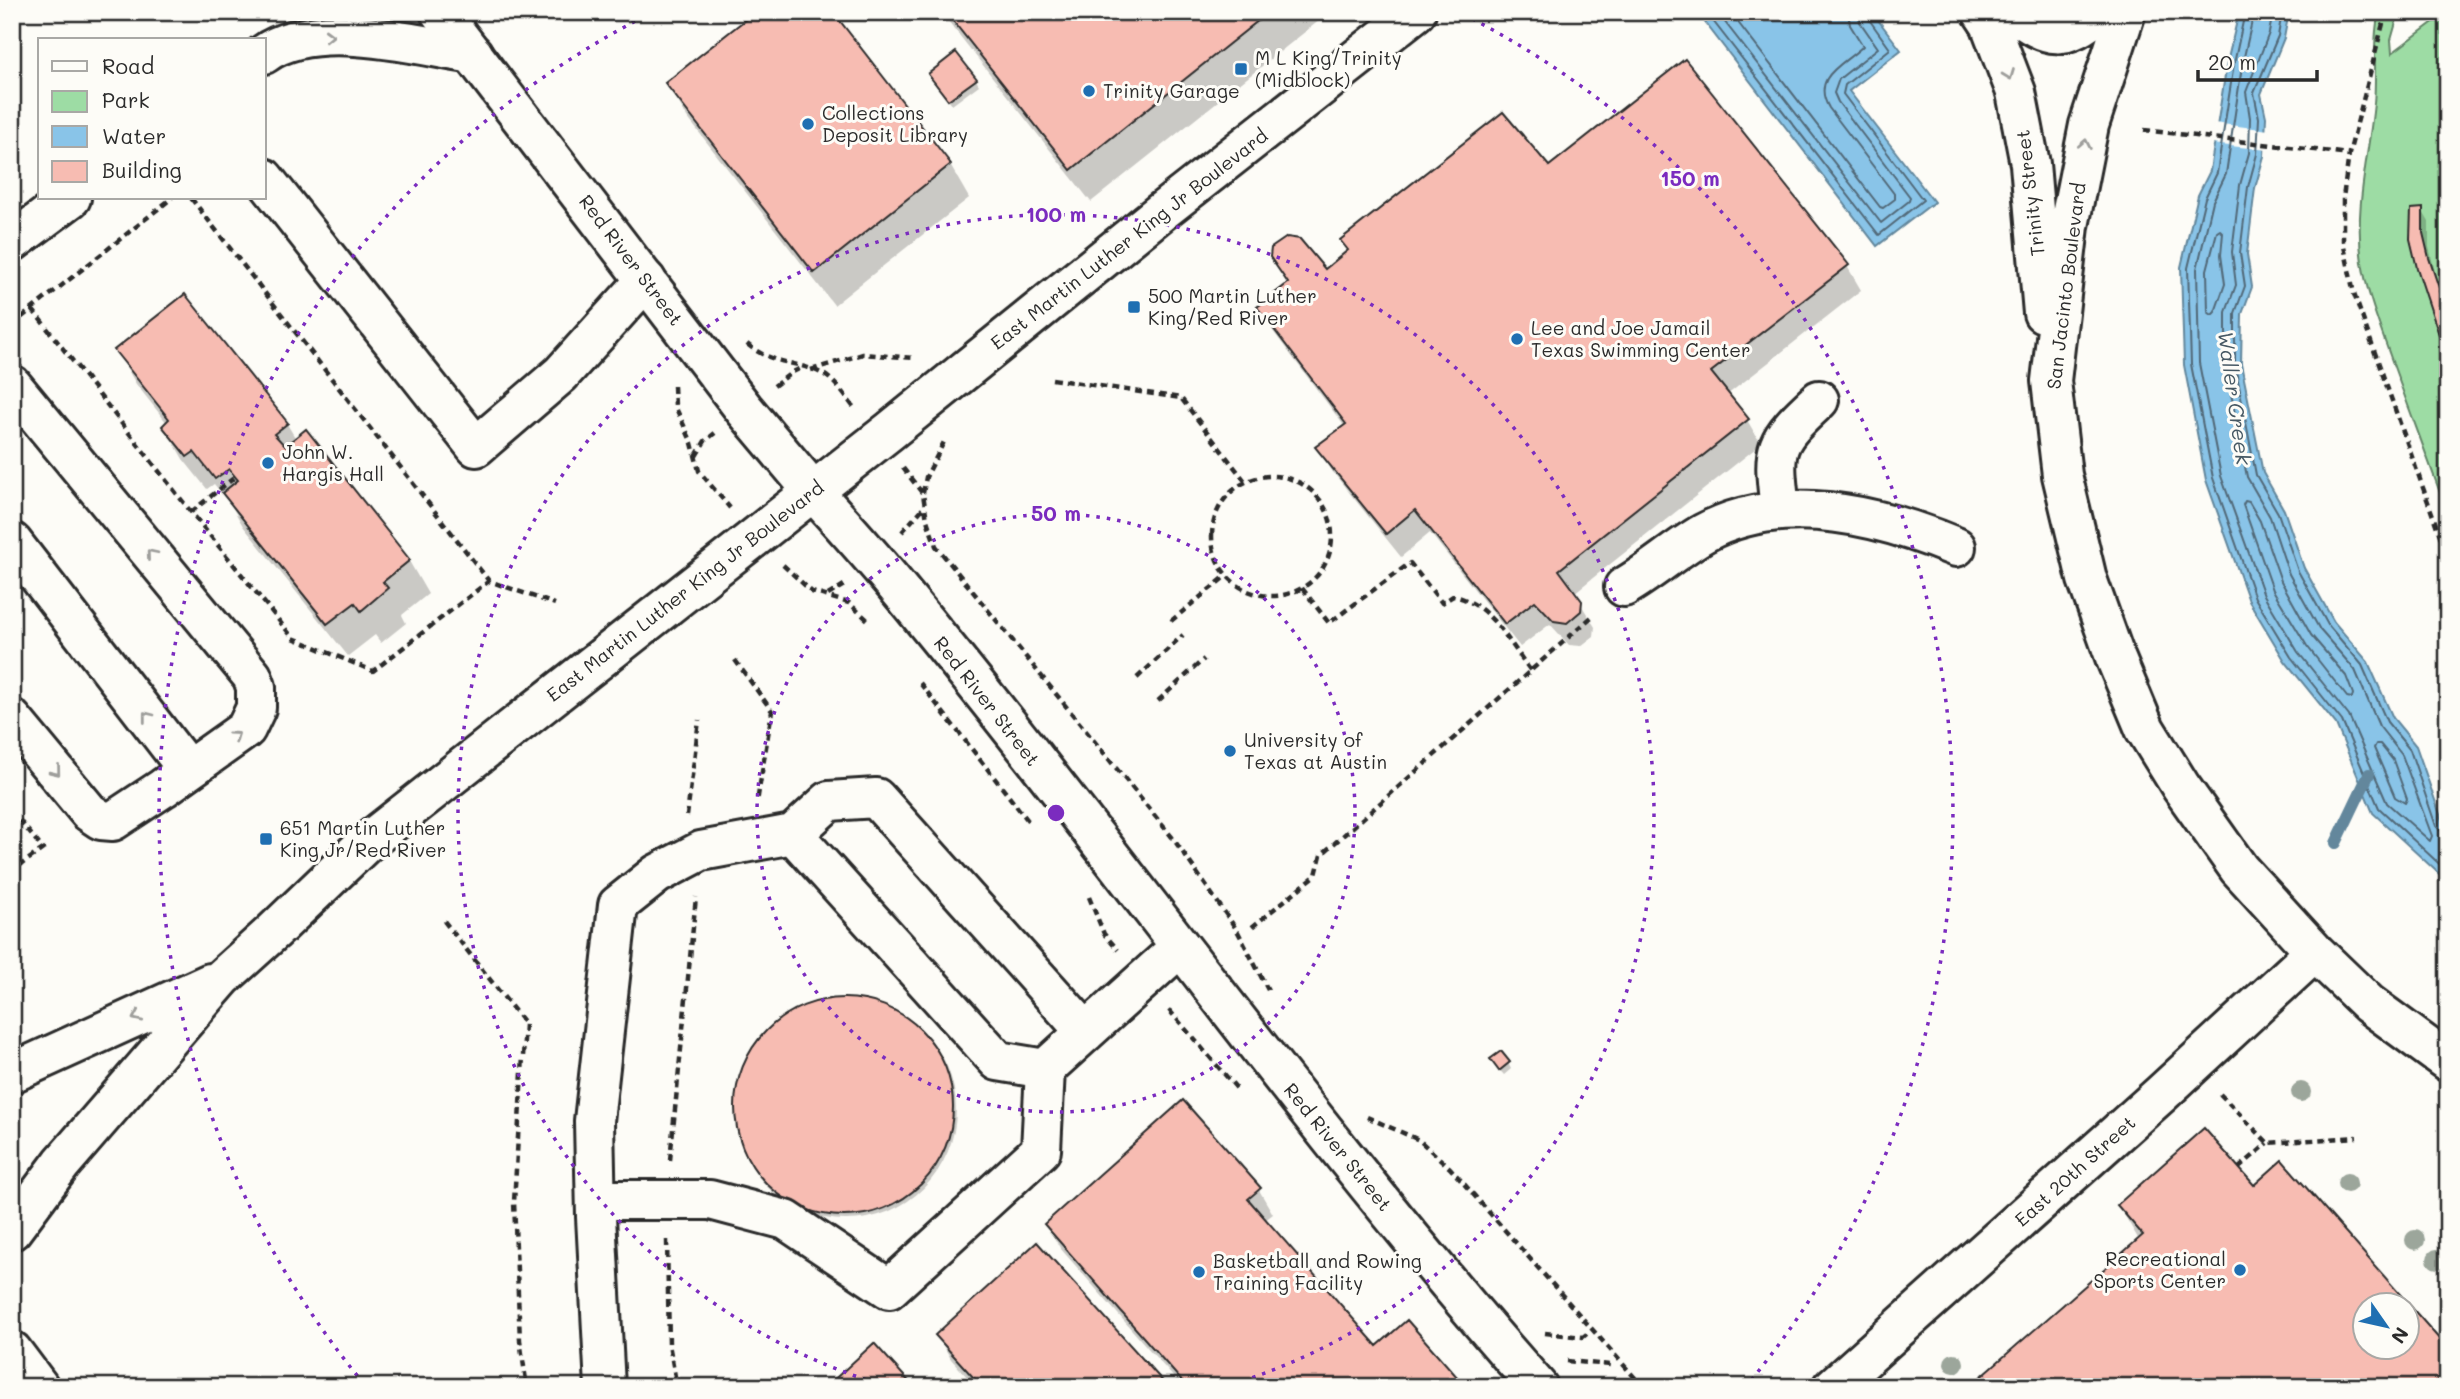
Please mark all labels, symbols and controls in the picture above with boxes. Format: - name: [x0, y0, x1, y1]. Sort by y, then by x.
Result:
- one-way arrow: [324, 29, 335, 44]
- legend: [38, 38, 266, 200]
- scale bar: [2198, 38, 2316, 82]
- place label: M L King/Trinity (Midblock): [1255, 45, 1402, 92]
- text: 20 m: [2208, 48, 2256, 75]
- text: Road: [102, 52, 154, 79]
- marker: M L King/Trinity (Midblock): [1233, 61, 1249, 77]
- one-way arrow: [2001, 68, 2015, 80]
- place label: Trinity Garage: [1103, 78, 1240, 103]
- marker: Trinity Garage: [1081, 83, 1097, 99]
- text: Park: [102, 86, 150, 113]
- place label: Collections Deposit Library: [822, 100, 968, 147]
- marker: Collections Deposit Library: [800, 116, 816, 132]
- text: Water: [102, 122, 166, 149]
- street label: East Martin Luther King Jr Boulevard: [985, 123, 1272, 355]
- street label: Trinity Street: [2009, 128, 2050, 258]
- one-way arrow: [2077, 138, 2092, 150]
- text: Building: [102, 156, 182, 183]
- text: 150 m: [1660, 164, 1720, 191]
- street label: San Jacinto Boulevard: [2040, 181, 2091, 391]
- street label: Red River Street: [574, 189, 689, 330]
- text: 100 m: [1026, 200, 1086, 227]
- place label: 500 Martin Luther King/Red River: [1148, 283, 1317, 330]
- marker: 500 Martin Luther King/Red River: [1126, 299, 1142, 315]
- place label: Lee and Joe Jamail Texas Swimming Center: [1531, 315, 1751, 362]
- water label: Waller Creek: [2213, 329, 2258, 467]
- marker: Lee and Joe Jamail Texas Swimming Center: [1509, 331, 1525, 347]
- place label: John W. Hargis Hall: [282, 439, 384, 486]
- marker: John W. Hargis Hall: [260, 455, 276, 471]
- street label: East Martin Luther King Jr Boulevard: [541, 475, 828, 707]
- text: 50 m: [1031, 499, 1081, 526]
- one-way arrow: [147, 549, 160, 561]
- street label: Red River Street: [929, 631, 1046, 771]
- one-way arrow: [142, 711, 155, 724]
- place label: University of Texas at Austin: [1244, 727, 1387, 774]
- one-way arrow: [227, 732, 240, 744]
- marker: University of Texas at Austin: [1222, 743, 1238, 759]
- one-way arrow: [47, 764, 60, 776]
- centre of rings: [1044, 801, 1068, 825]
- place label: 651 Martin Luther King Jr/Red River: [280, 815, 446, 862]
- marker: 651 Martin Luther King Jr/Red River: [258, 831, 274, 847]
- one-way arrow: [132, 1009, 144, 1023]
- street label: Red River Street: [1279, 1077, 1398, 1216]
- street label: East 20th Street: [2009, 1110, 2140, 1232]
- place label: Recreational Sports Center: [2094, 1246, 2226, 1293]
- place label: Basketball and Rowing Training Facility: [1213, 1248, 1422, 1295]
- marker: Recreational Sports Center: [2232, 1262, 2248, 1278]
- marker: Basketball and Rowing Training Facility: [1191, 1264, 1207, 1280]
- north arrow: [2352, 1290, 2422, 1360]
- text: N: [2386, 1323, 2415, 1349]

